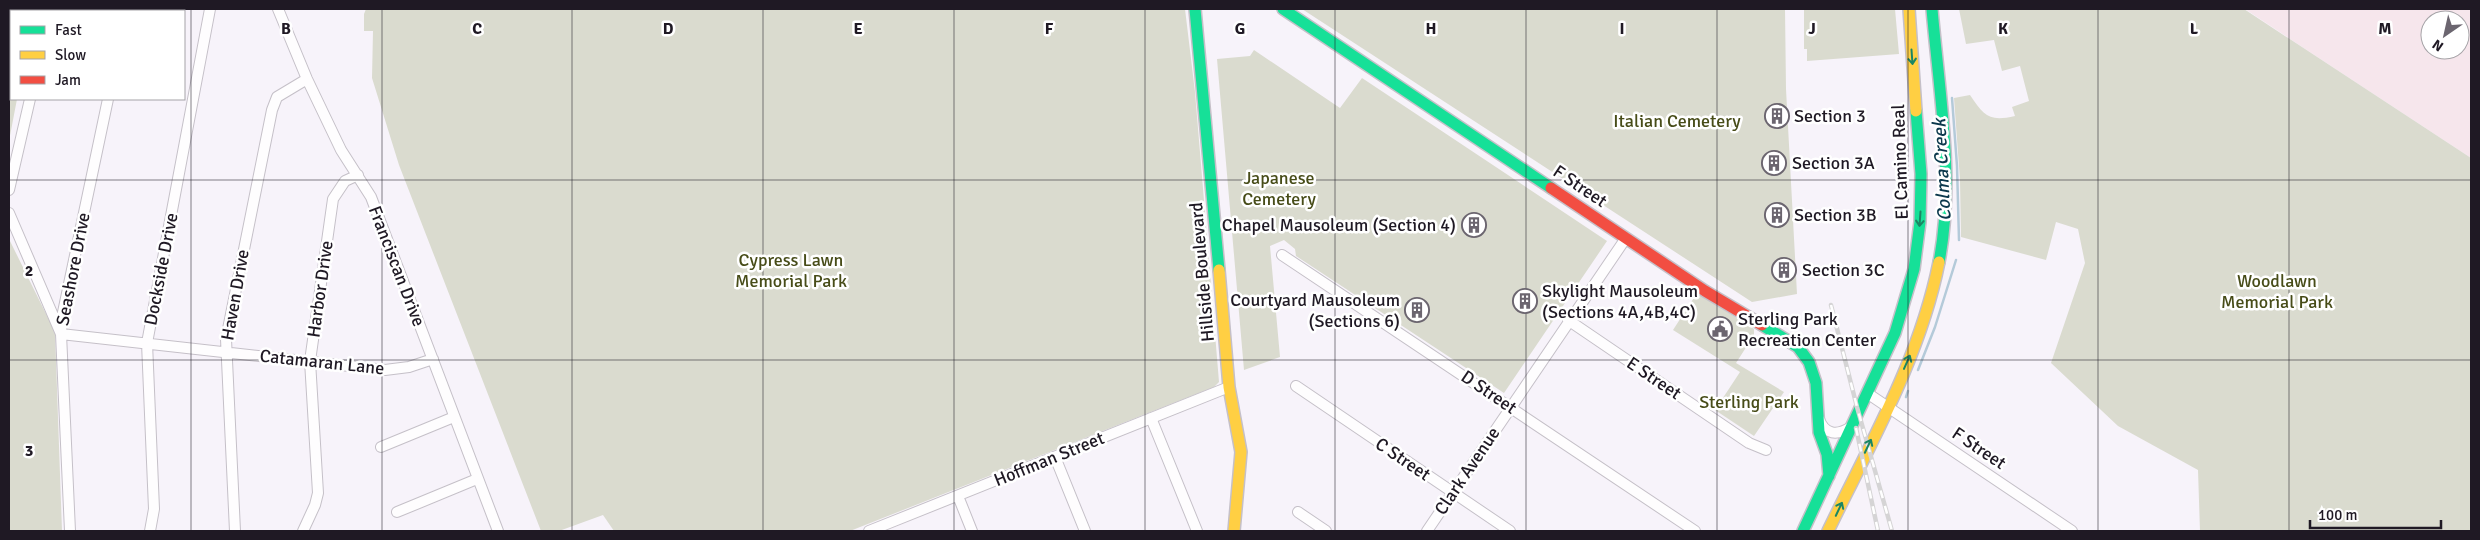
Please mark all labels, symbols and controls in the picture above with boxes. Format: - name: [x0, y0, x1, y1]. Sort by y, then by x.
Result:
- legend: [10, 10, 185, 100]
- north arrow: [2420, 10, 2470, 60]
- text: B: [281, 19, 291, 39]
- text: C: [472, 19, 482, 39]
- text: D: [663, 19, 674, 39]
- text: E: [853, 19, 863, 39]
- text: F: [1045, 19, 1054, 39]
- text: G: [1235, 19, 1245, 39]
- text: H: [1426, 19, 1436, 39]
- text: I: [1619, 19, 1625, 39]
- text: J: [1808, 19, 1816, 39]
- text: K: [1998, 19, 2008, 39]
- text: L: [2190, 19, 2199, 39]
- text: M: [2378, 19, 2392, 39]
- text: Fast: [55, 21, 82, 39]
- text: N: [2429, 36, 2447, 55]
- text: Slow: [55, 46, 86, 64]
- one-way arrow: [1908, 49, 1917, 65]
- text: Jam: [55, 71, 81, 89]
- building icon: Section 3: [1764, 103, 1790, 129]
- street label: El Camino Real: [1887, 104, 1913, 220]
- place label: Section 3: [1794, 105, 1866, 127]
- park label: Italian Cemetery: [1613, 110, 1741, 132]
- water label: Colma Creek: [1927, 117, 1957, 222]
- building icon: Section 3A: [1761, 150, 1787, 176]
- place label: Section 3A: [1792, 152, 1875, 174]
- street label: F Street: [1549, 160, 1611, 212]
- park label: Japanese Cemetery: [1242, 167, 1316, 210]
- street label: Hillside Boulevard: [1185, 201, 1219, 343]
- building icon: Section 3B: [1764, 202, 1790, 228]
- street label: Franciscan Drive: [364, 203, 430, 329]
- place label: Section 3B: [1794, 204, 1877, 226]
- street label: Seashore Drive: [51, 211, 95, 327]
- street label: Dockside Drive: [139, 211, 183, 327]
- one-way arrow: [1916, 211, 1925, 227]
- building icon: Chapel Mausoleum (Section 4): [1461, 212, 1487, 238]
- place label: Chapel Mausoleum (Section 4): [1222, 214, 1456, 236]
- street label: Harbor Drive: [302, 239, 338, 339]
- street label: Haven Drive: [216, 248, 254, 342]
- park label: Cypress Lawn Memorial Park: [735, 249, 847, 292]
- building icon: Section 3C: [1771, 257, 1797, 283]
- place label: Section 3C: [1802, 259, 1885, 281]
- text: 2: [25, 261, 33, 281]
- park label: Woodlawn Memorial Park: [2221, 270, 2333, 313]
- place label: Skylight Mausoleum (Sections 4A,4B,4C): [1542, 280, 1698, 323]
- building icon: Skylight Mausoleum (Sections 4A,4B,4C): [1512, 288, 1538, 314]
- place label: Courtyard Mausoleum (Sections 6): [1230, 289, 1400, 332]
- building icon: Courtyard Mausoleum (Sections 6): [1404, 297, 1430, 323]
- place label: Sterling Park Recreation Center: [1738, 308, 1876, 351]
- public building icon: Sterling Park Recreation Center: [1707, 316, 1733, 342]
- street label: Catamaran Lane: [259, 345, 385, 379]
- street label: E Street: [1623, 352, 1685, 404]
- one-way arrow: [1903, 355, 1913, 370]
- street label: D Street: [1457, 365, 1521, 419]
- park label: Sterling Park: [1699, 391, 1799, 413]
- street label: F Street: [1948, 422, 2010, 474]
- street label: Clark Avenue: [1430, 423, 1504, 519]
- street label: Hoffman Street: [991, 427, 1107, 491]
- street label: C Street: [1371, 433, 1435, 485]
- one-way arrow: [1864, 439, 1874, 454]
- text: 3: [25, 441, 33, 461]
- scale bar: [2310, 498, 2441, 530]
- one-way arrow: [1835, 502, 1844, 517]
- text: 100 m: [2318, 506, 2358, 524]

